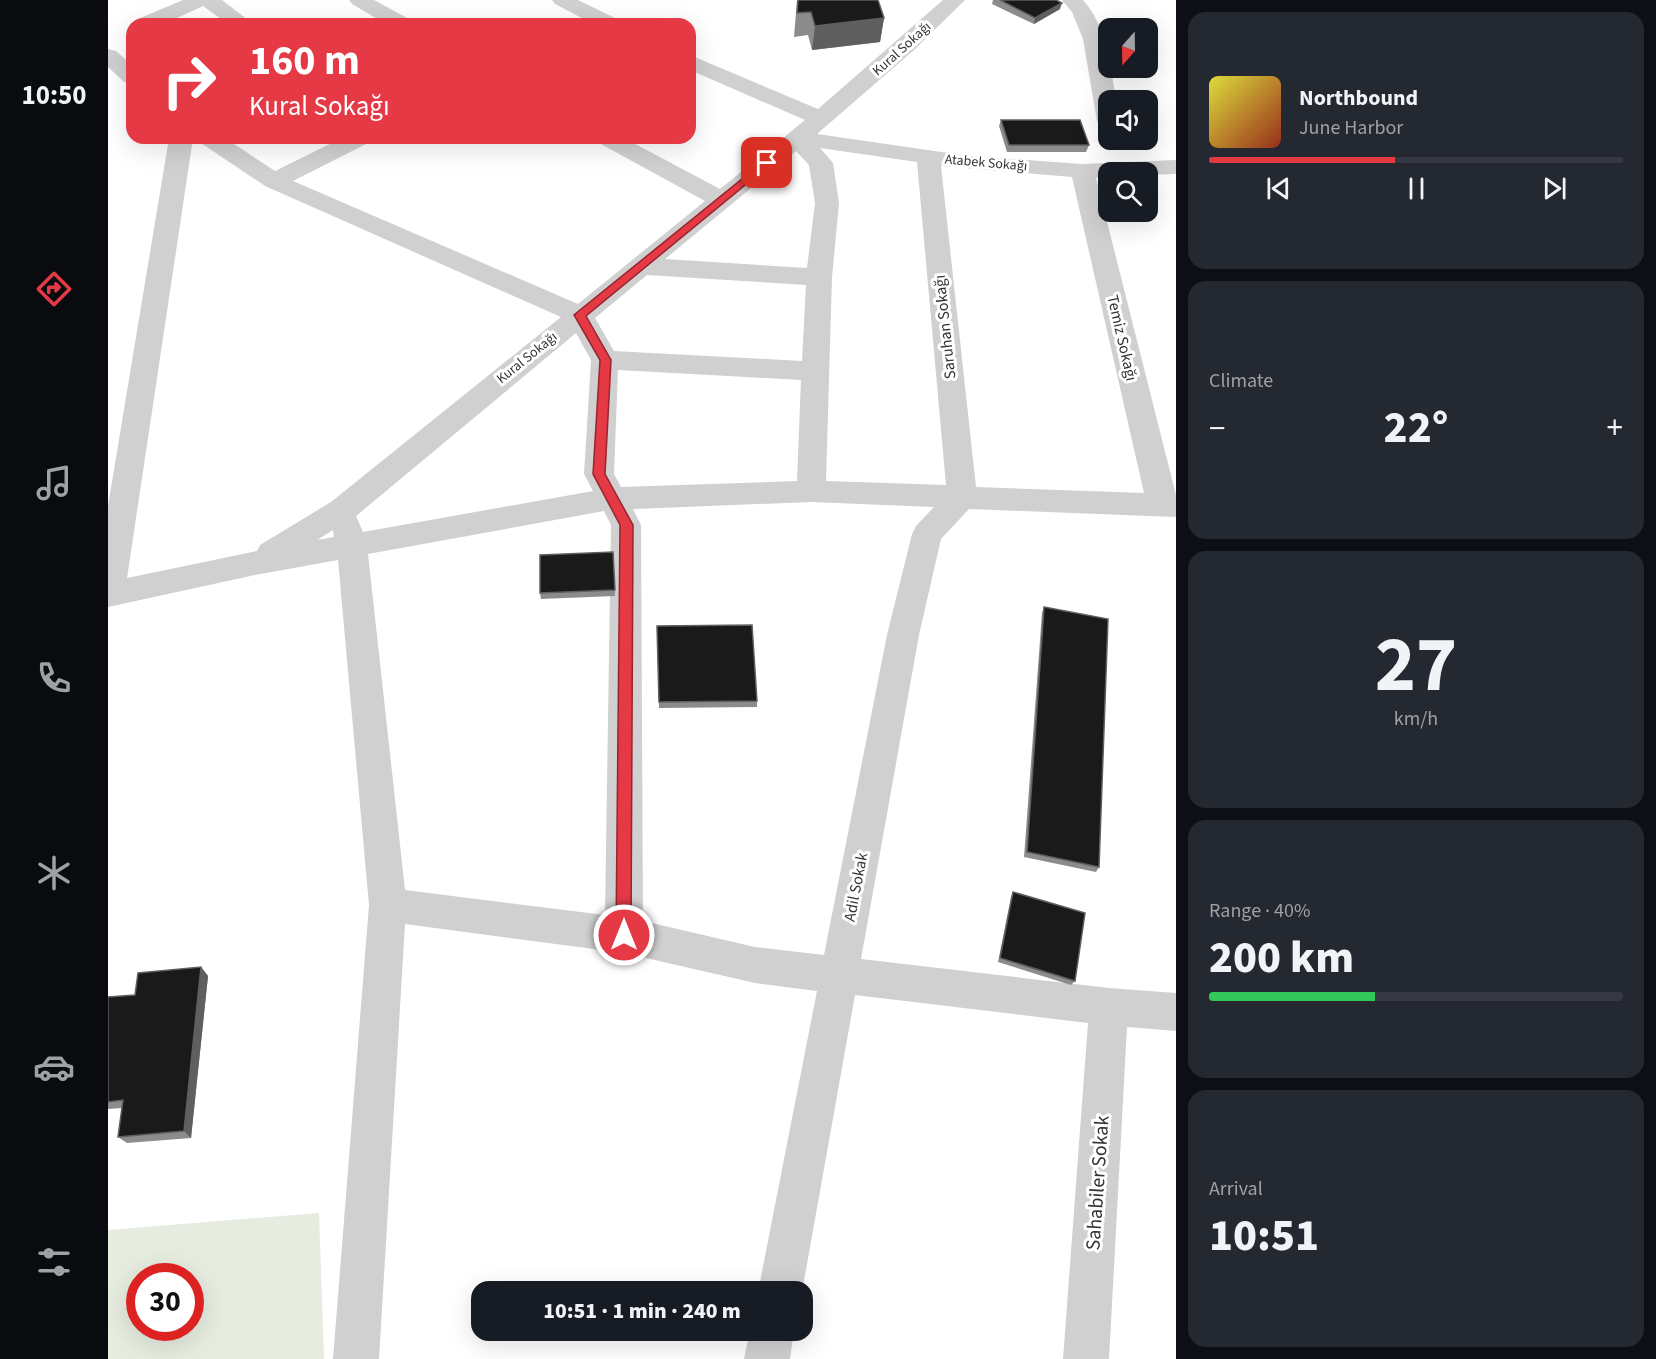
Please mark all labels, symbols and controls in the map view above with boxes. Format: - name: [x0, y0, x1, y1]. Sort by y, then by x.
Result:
- street label: Kural Sokağı: [868, 17, 936, 81]
- north arrow: [1098, 18, 1158, 78]
- map controls: [1098, 18, 1158, 222]
- text: 160 m: [249, 31, 360, 91]
- icon: right: [150, 42, 228, 120]
- text: 10:50: [21, 76, 87, 115]
- text: Northbound: [1299, 82, 1418, 114]
- text: Kural Sokağı: [249, 87, 390, 126]
- button: sound: [1098, 90, 1158, 150]
- text: June Harbor: [1299, 114, 1403, 142]
- pin: [741, 137, 792, 188]
- icon: arrive: [750, 146, 783, 179]
- street label: Atabek Sokağı: [944, 149, 1028, 177]
- button: search: [1098, 162, 1158, 222]
- icon: previous: [1262, 172, 1295, 205]
- icon: pause: [1400, 172, 1433, 205]
- icon: next: [1538, 172, 1571, 205]
- icon: directions: [33, 268, 75, 310]
- street label: Saruhan Sokağı: [929, 274, 961, 380]
- street label: Temiz Sokağı: [1101, 293, 1143, 383]
- street label: Kural Sokağı: [492, 327, 562, 389]
- text: Climate: [1209, 367, 1273, 395]
- text: 22°: [1384, 396, 1448, 460]
- text: −: [1209, 405, 1225, 452]
- text: +: [1607, 405, 1623, 452]
- icon: music: [33, 462, 75, 504]
- text: 27: [1375, 610, 1457, 721]
- icon: phone: [33, 657, 75, 699]
- text: km/h: [1394, 705, 1438, 733]
- street label: Adil Sokak: [839, 851, 873, 923]
- icon: climate: [33, 852, 75, 894]
- text: Range · 40%: [1209, 897, 1310, 925]
- position arrow: [592, 903, 656, 967]
- text: 200 km: [1209, 926, 1354, 990]
- icon: car: [33, 1046, 75, 1088]
- street label: Sahabiler Sokak: [1079, 1115, 1117, 1251]
- text: Arrival: [1209, 1175, 1263, 1203]
- text: 10:51: [1209, 1204, 1319, 1268]
- icon: filters: [33, 1241, 75, 1283]
- speed limit sign: 30: [126, 1263, 204, 1341]
- text: 10:51 · 1 min · 240 m: [543, 1295, 741, 1327]

